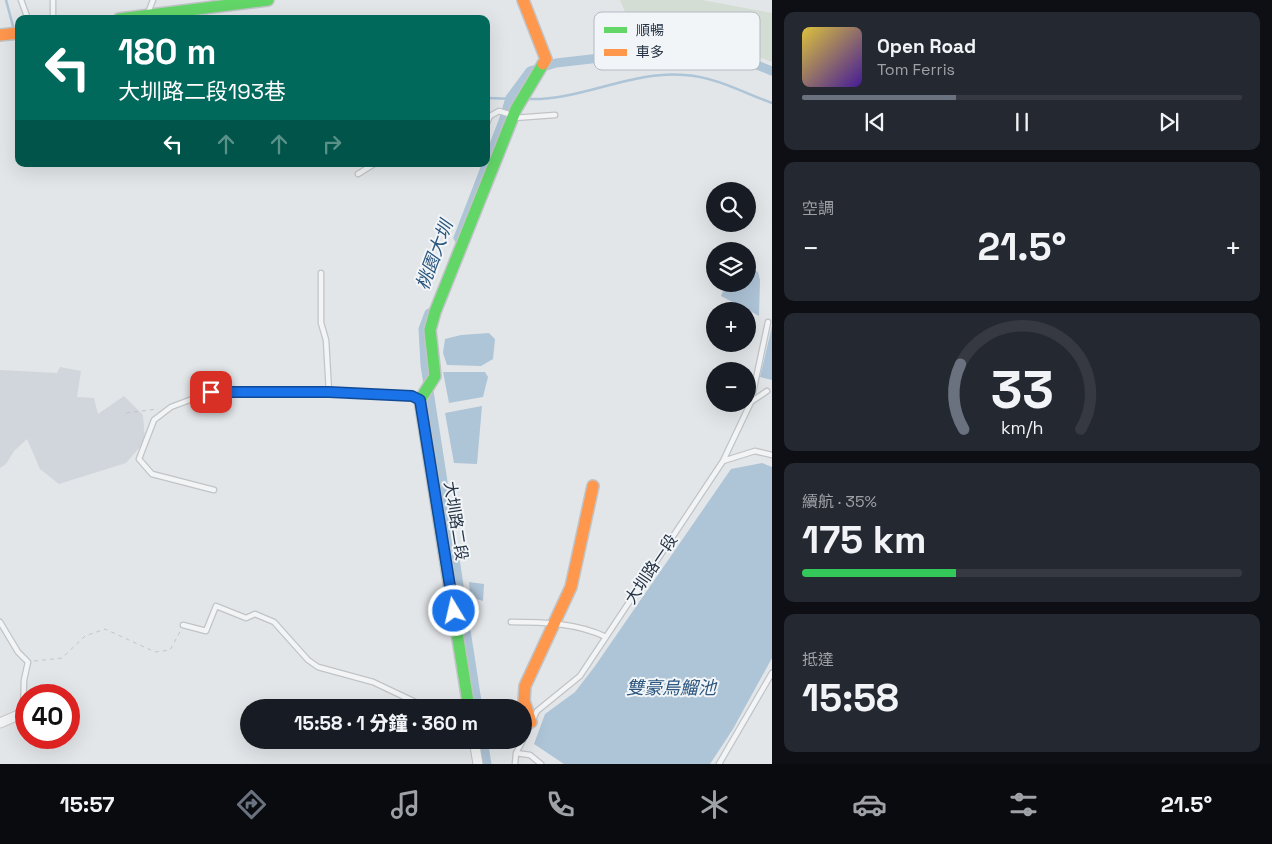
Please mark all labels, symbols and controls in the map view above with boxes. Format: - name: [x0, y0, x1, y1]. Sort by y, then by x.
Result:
- legend: [594, 12, 760, 70]
- text: 順暢: [636, 21, 664, 39]
- text: 180 m: [118, 30, 216, 74]
- text: Open Road: [877, 34, 976, 59]
- icon: left: [35, 35, 100, 100]
- text: 車多: [636, 43, 664, 61]
- text: Tom Ferris: [877, 59, 955, 80]
- text: 大圳路二段193巷: [118, 77, 286, 105]
- icon: previous: [861, 108, 889, 136]
- icon: pause: [1008, 108, 1036, 136]
- icon: next: [1155, 108, 1183, 136]
- icon: left: [159, 130, 187, 158]
- icon: ahead: [212, 130, 240, 158]
- icon: ahead: [265, 130, 293, 158]
- icon: right: [318, 130, 346, 158]
- map controls: [706, 182, 756, 412]
- button: search: [706, 182, 756, 232]
- text: 空調: [802, 198, 834, 219]
- water label: 桃園大圳: [410, 214, 459, 293]
- text: 21.5°: [978, 223, 1066, 271]
- text: −: [802, 230, 819, 266]
- text: +: [1225, 230, 1242, 266]
- button: layers: [706, 242, 756, 292]
- button: +: [706, 302, 756, 352]
- text: 33: [990, 357, 1054, 423]
- button: −: [706, 362, 756, 412]
- pin: [190, 371, 232, 413]
- icon: arrive: [197, 378, 225, 406]
- text: km/h: [1001, 416, 1043, 439]
- street label: 大圳路二段: [439, 480, 473, 562]
- text: 續航 · 35%: [802, 491, 877, 512]
- text: 175 km: [802, 516, 927, 564]
- street label: 大圳路一段: [620, 530, 682, 608]
- position arrow: [427, 584, 479, 636]
- text: 抵達: [802, 649, 834, 670]
- text: 15:58: [802, 674, 899, 722]
- water label: 雙豪烏鰡池: [626, 676, 718, 699]
- speed limit sign: 40: [15, 684, 80, 749]
- text: 15:58 · 1 分鐘 · 360 m: [294, 711, 478, 736]
- icon: directions: [234, 787, 269, 822]
- icon: music: [388, 787, 423, 822]
- icon: phone: [543, 787, 578, 822]
- icon: climate: [697, 787, 732, 822]
- icon: car: [852, 787, 887, 822]
- icon: filters: [1006, 787, 1041, 822]
- text: 15:57: [60, 790, 115, 818]
- text: 21.5°: [1161, 790, 1212, 818]

